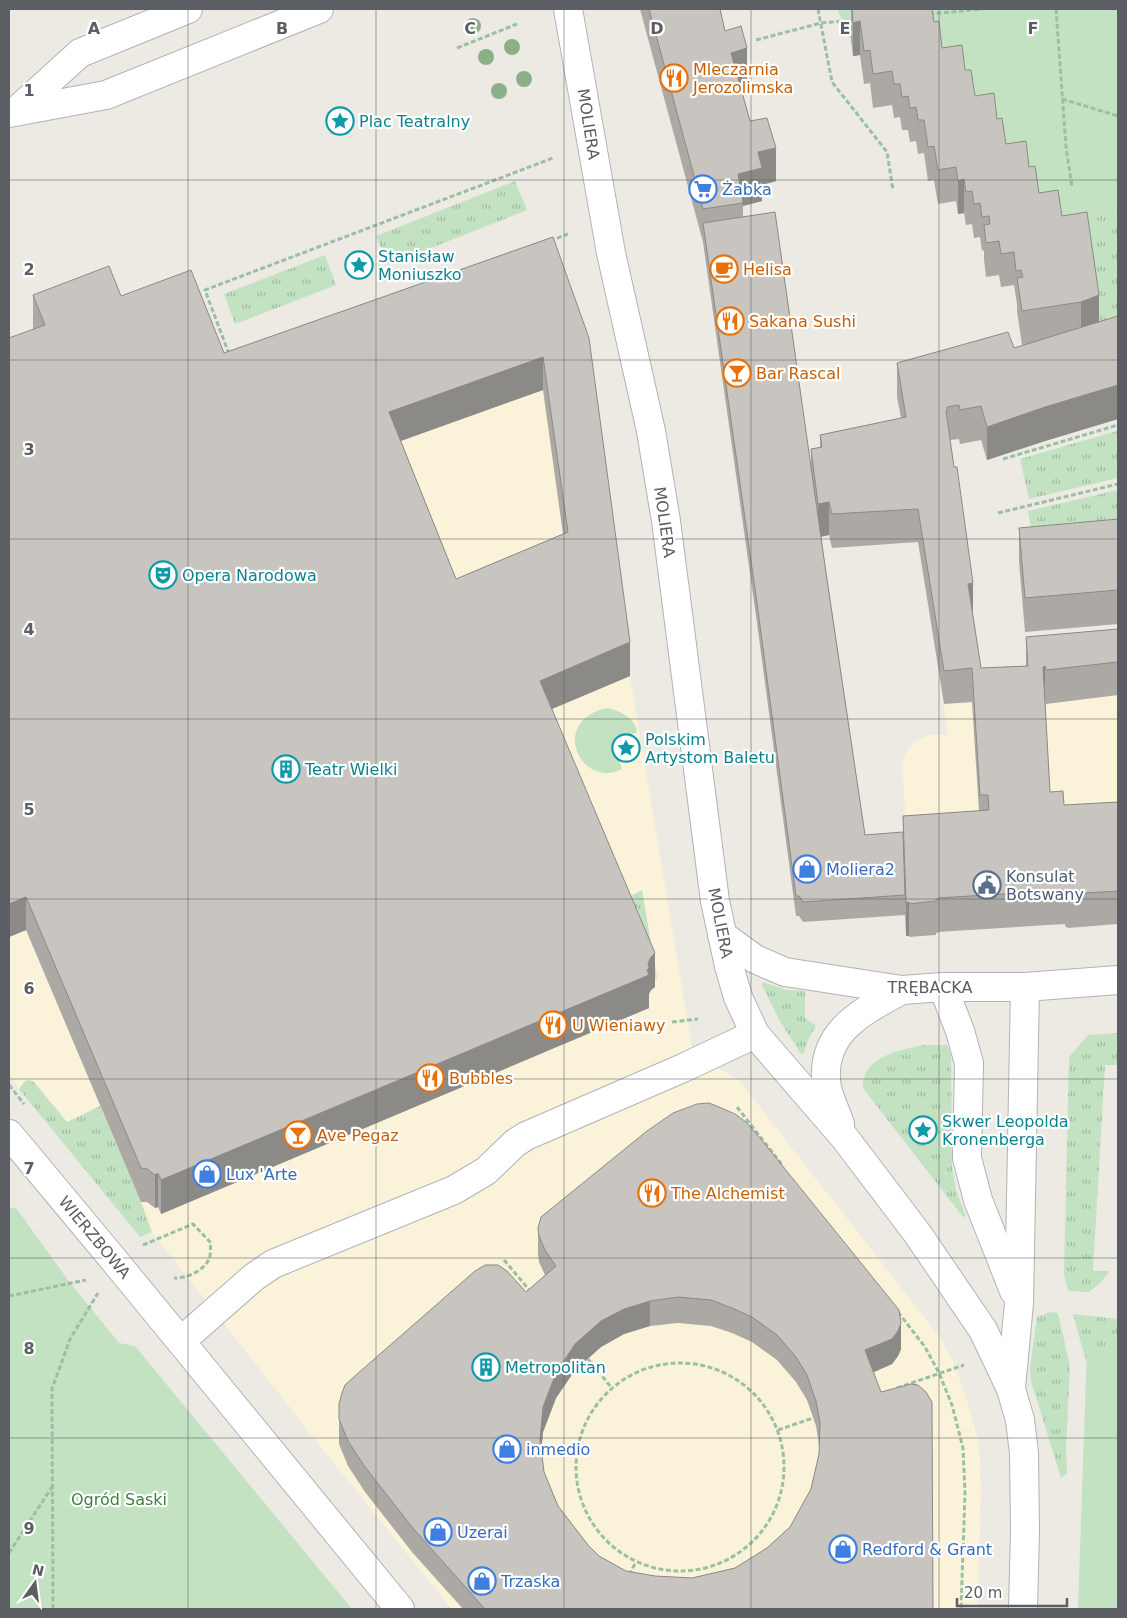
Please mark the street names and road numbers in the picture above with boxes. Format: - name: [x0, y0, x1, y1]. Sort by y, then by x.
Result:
- street label: MOLIERA: [574, 87, 603, 161]
- street label: MOLIERA: [650, 485, 679, 559]
- street label: MOLIERA: [704, 886, 737, 960]
- street label: TRĘBACKA: [887, 978, 973, 997]
- street label: WIERZBOWA: [55, 1192, 135, 1283]

